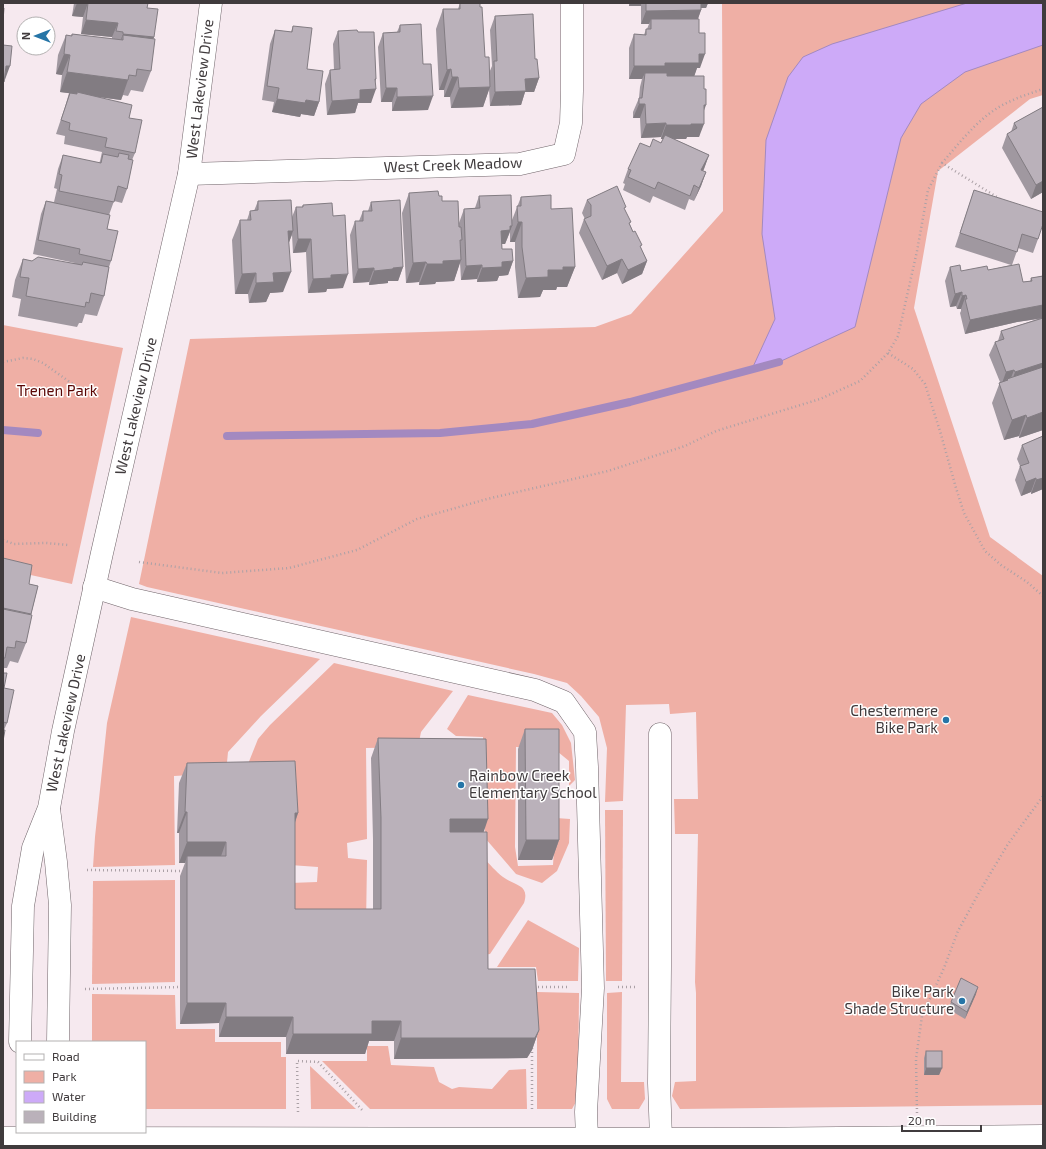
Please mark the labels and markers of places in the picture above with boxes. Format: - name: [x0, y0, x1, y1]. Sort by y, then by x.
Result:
- place label: Chestermere Bike Park: [850, 701, 938, 736]
- marker: Chestermere Bike Park: [941, 715, 951, 725]
- place label: Rainbow Creek Elementary School: [469, 766, 597, 801]
- marker: Rainbow Creek Elementary School: [456, 780, 466, 790]
- place label: Bike Park Shade Structure: [845, 982, 954, 1017]
- marker: Bike Park Shade Structure: [957, 996, 967, 1006]

